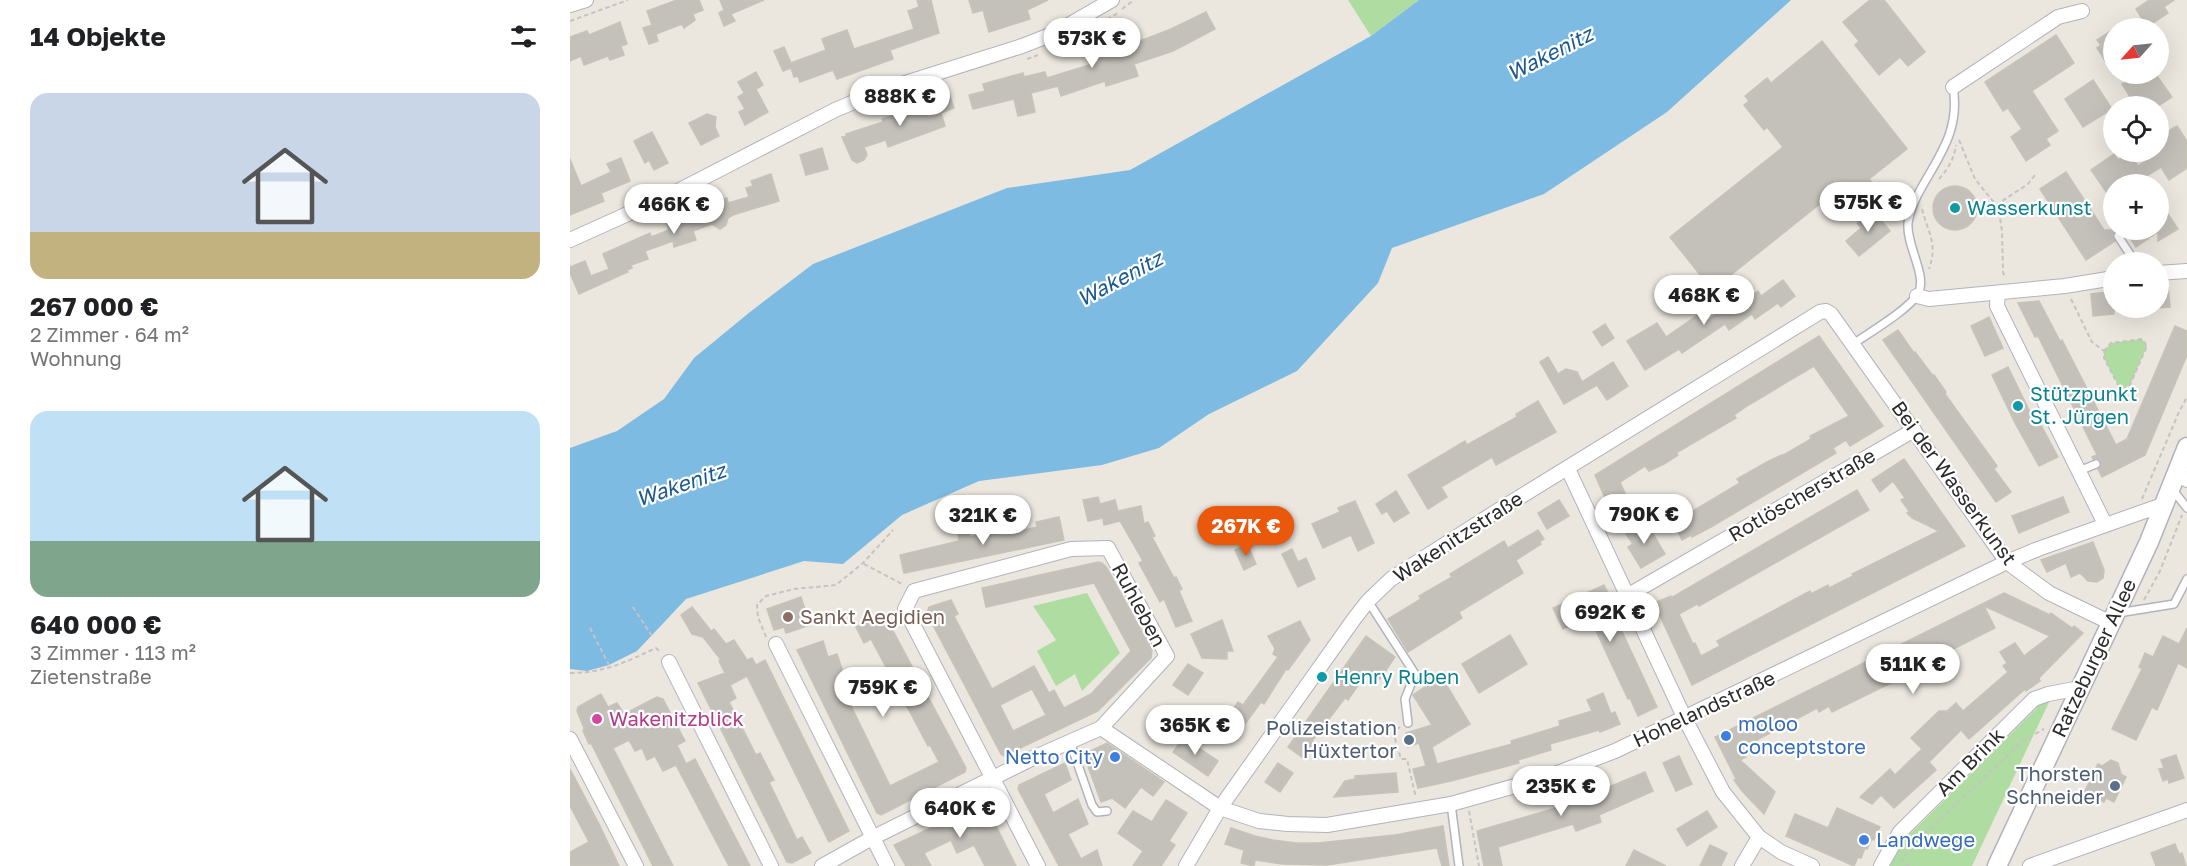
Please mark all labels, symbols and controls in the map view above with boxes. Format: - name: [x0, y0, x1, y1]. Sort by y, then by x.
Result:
- pin: 573K €: [1043, 18, 1141, 69]
- north arrow: [2103, 18, 2169, 84]
- map controls: [2103, 18, 2169, 318]
- water label: Wakenitz: [1502, 19, 1599, 86]
- icon: filters: [507, 20, 540, 53]
- text: 14 Objekte: [30, 21, 166, 52]
- text: 573K €: [1058, 25, 1126, 49]
- pin: 888K €: [851, 76, 949, 127]
- text: 888K €: [864, 83, 936, 107]
- button: locate: [2103, 96, 2169, 162]
- icon: home: [231, 132, 339, 240]
- button: +: [2103, 174, 2169, 240]
- pin: 575K €: [1819, 182, 1917, 233]
- pin: 466K €: [625, 184, 723, 235]
- text: 575K €: [1834, 189, 1902, 213]
- text: 466K €: [638, 191, 710, 215]
- place label: Wasserkunst: [1967, 195, 2092, 219]
- marker: Wasserkunst: [1948, 201, 1962, 215]
- water label: Wakenitz: [1072, 244, 1169, 311]
- button: −: [2103, 252, 2169, 318]
- pin: 468K €: [1655, 275, 1753, 326]
- text: 468K €: [1668, 282, 1740, 306]
- text: 267 000 €: [30, 291, 159, 322]
- text: 2 Zimmer · 64 m²: [30, 322, 189, 346]
- text: Wohnung: [30, 346, 122, 370]
- place label: Stützpunkt St. Jürgen: [2030, 381, 2138, 428]
- street label: Bei der Wasserkunst: [1887, 396, 2022, 569]
- marker: Stützpunkt St. Jürgen: [2011, 399, 2025, 413]
- street label: Rotlöscherstraße: [1724, 442, 1879, 546]
- icon: home: [231, 450, 339, 558]
- water label: Wakenitz: [633, 456, 731, 511]
- street label: Wakenitzstraße: [1388, 485, 1527, 587]
- pin: 790K €: [1595, 494, 1693, 545]
- pin: 321K €: [934, 495, 1032, 546]
- text: 790K €: [1609, 501, 1679, 525]
- text: 321K €: [949, 502, 1017, 526]
- pin: 267K €: [1197, 506, 1295, 557]
- text: 267K €: [1211, 513, 1281, 537]
- street label: Ruhleben: [1108, 558, 1172, 651]
- street label: Ratzeburger Allee: [2046, 574, 2140, 741]
- pin: 692K €: [1561, 592, 1659, 643]
- text: 692K €: [1574, 599, 1646, 623]
- place label: Sankt Aegidien: [800, 604, 945, 628]
- text: 640 000 €: [30, 609, 162, 640]
- marker: Sankt Aegidien: [781, 610, 795, 624]
- text: 3 Zimmer · 113 m²: [30, 640, 196, 664]
- pin: 511K €: [1864, 644, 1962, 695]
- text: 511K €: [1880, 651, 1946, 675]
- text: Zietenstraße: [30, 664, 152, 688]
- place label: Henry Ruben: [1334, 664, 1459, 688]
- street label: Hohelandstraße: [1629, 665, 1778, 752]
- pin: 759K €: [834, 667, 932, 718]
- marker: Henry Ruben: [1315, 670, 1329, 684]
- text: 759K €: [848, 674, 918, 698]
- pin: 365K €: [1146, 705, 1244, 756]
- place label: Wakenitzblick: [609, 706, 744, 730]
- place label: moloo conceptstore: [1738, 711, 1866, 758]
- marker: Wakenitzblick: [590, 712, 604, 726]
- text: 365K €: [1160, 712, 1230, 736]
- place label: Polizeistation Hüxtertor: [1266, 715, 1397, 762]
- street label: Am Brink: [1930, 722, 2008, 800]
- marker: moloo conceptstore: [1719, 729, 1733, 743]
- marker: Polizeistation Hüxtertor: [1402, 733, 1416, 747]
- place label: Netto City: [1005, 744, 1103, 768]
- marker: Netto City: [1108, 750, 1122, 764]
- place label: Thorsten Schneider: [2006, 761, 2103, 808]
- pin: 235K €: [1512, 766, 1610, 817]
- text: 235K €: [1526, 773, 1596, 797]
- marker: Thorsten Schneider: [2108, 779, 2122, 793]
- pin: 640K €: [911, 788, 1009, 839]
- text: 640K €: [924, 795, 996, 819]
- place label: Landwege: [1876, 827, 1975, 851]
- marker: Landwege: [1857, 833, 1871, 847]

